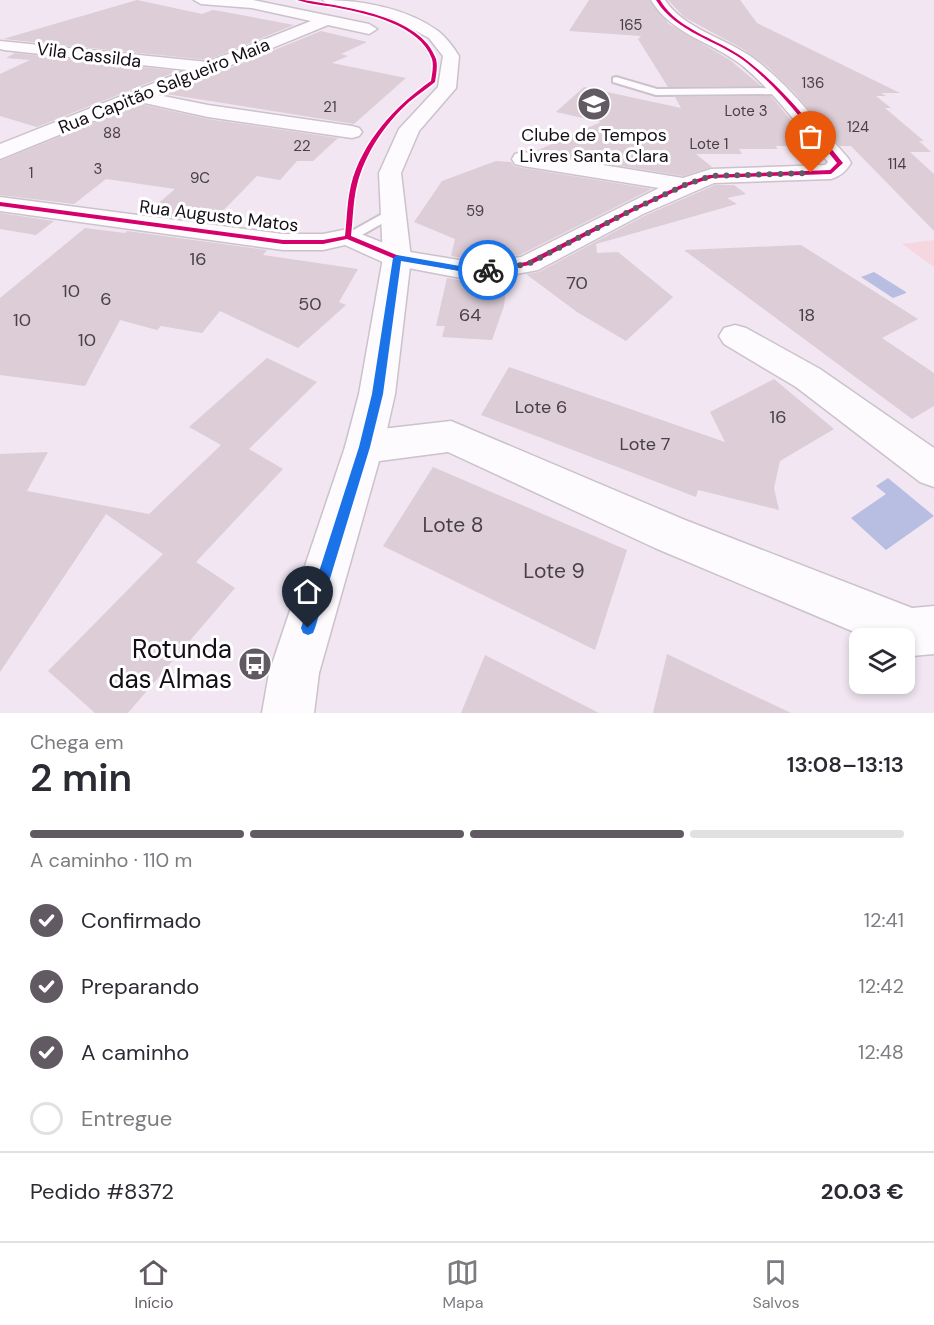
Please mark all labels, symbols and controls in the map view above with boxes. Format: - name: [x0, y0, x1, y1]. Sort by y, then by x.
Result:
- house number: 165: [620, 15, 642, 35]
- street label: Rua Capitão Salgueiro Maia: [55, 33, 273, 139]
- street label: Vila Cassilda: [35, 37, 143, 73]
- house number: 136: [802, 73, 824, 93]
- school or university icon: Clube de Tempos Livres Santa Clara: [576, 86, 612, 122]
- house number: 21: [323, 97, 337, 117]
- house number: Lote 3: [724, 101, 768, 121]
- pin: [785, 111, 836, 173]
- house number: 124: [847, 117, 869, 137]
- icon: bag: [794, 120, 827, 153]
- house number: 88: [103, 123, 121, 143]
- place label: Clube de Tempos Livres Santa Clara: [519, 123, 669, 168]
- house number: Lote 1: [689, 134, 729, 154]
- house number: 22: [293, 136, 311, 156]
- house number: 114: [888, 154, 906, 174]
- house number: 3: [94, 159, 102, 179]
- house number: 1: [29, 163, 33, 183]
- house number: 9C: [190, 168, 210, 188]
- street label: Rua Augusto Matos: [138, 194, 300, 238]
- house number: 59: [466, 201, 484, 221]
- courier: [458, 240, 518, 300]
- house number: 16: [190, 247, 206, 271]
- icon: bike: [472, 254, 505, 287]
- house number: 70: [566, 271, 588, 295]
- house number: 10: [62, 279, 80, 303]
- house number: 6: [100, 287, 112, 311]
- house number: 50: [298, 292, 322, 316]
- house number: 64: [459, 303, 481, 327]
- house number: 18: [799, 303, 815, 327]
- house number: 10: [13, 308, 31, 332]
- house number: 10: [78, 328, 96, 352]
- house number: Lote 6: [515, 395, 567, 419]
- house number: 16: [770, 405, 786, 429]
- house number: Lote 7: [620, 432, 670, 456]
- house number: Lote 8: [423, 511, 483, 539]
- house number: Lote 9: [523, 557, 585, 585]
- pin: [282, 566, 333, 628]
- icon: home: [291, 575, 324, 608]
- map controls: [849, 628, 915, 694]
- button: layers: [849, 628, 915, 694]
- place label: Rotunda das Almas: [108, 632, 232, 696]
- bus stop icon: Rotunda das Almas: [237, 646, 273, 682]
- text: Chega em: [30, 729, 124, 755]
- text: 13:08–13:13: [787, 750, 904, 779]
- text: 2 min: [30, 752, 132, 803]
- text: A caminho · 110 m: [30, 847, 192, 873]
- icon: check: [30, 904, 63, 937]
- text: Confirmado: [81, 906, 201, 935]
- text: 12:41: [864, 907, 904, 933]
- icon: check: [30, 970, 63, 1003]
- text: Preparando: [81, 972, 199, 1001]
- text: 12:42: [859, 973, 904, 999]
- icon: check: [30, 1036, 63, 1069]
- text: A caminho: [81, 1038, 189, 1067]
- text: 12:48: [858, 1039, 904, 1065]
- text: Entregue: [81, 1104, 172, 1133]
- text: Pedido #8372: [30, 1177, 174, 1206]
- text: 20.03 €: [821, 1177, 904, 1206]
- tab: Início: [135, 1256, 173, 1313]
- tab: Mapa: [442, 1256, 483, 1313]
- tab: Salvos: [752, 1256, 799, 1313]

